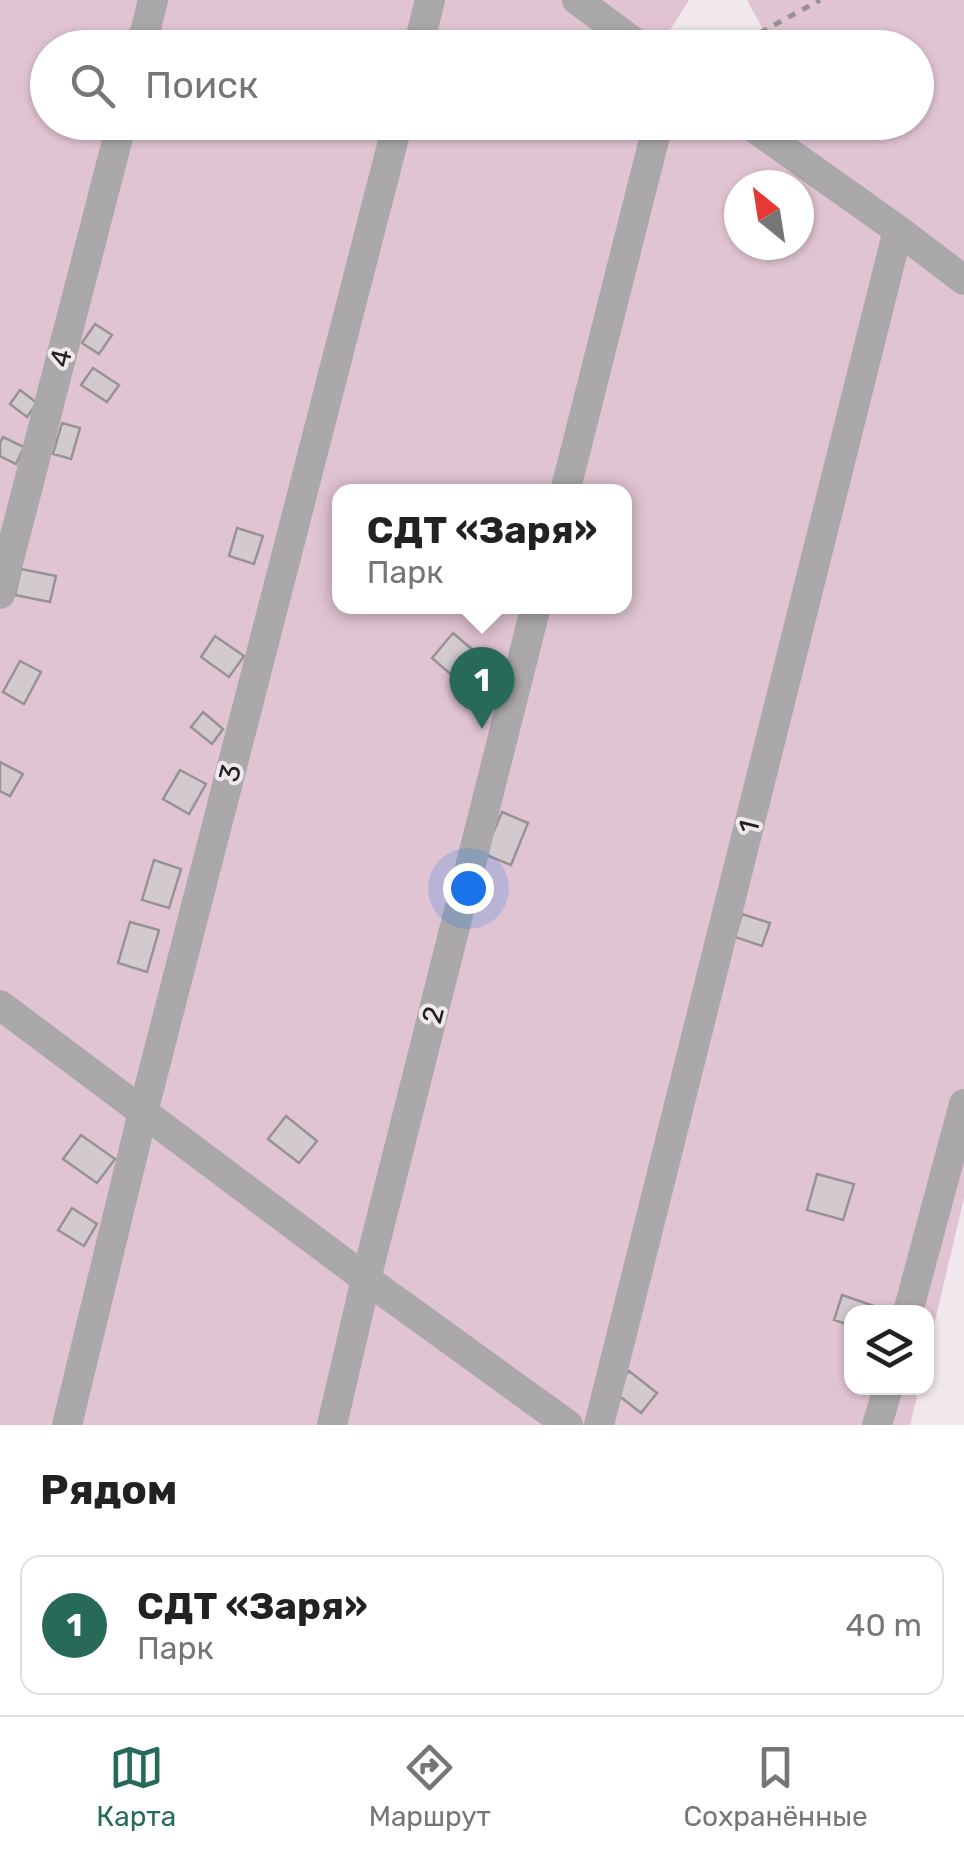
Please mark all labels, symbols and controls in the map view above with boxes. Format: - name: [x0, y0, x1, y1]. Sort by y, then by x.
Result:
- search box: [30, 30, 934, 140]
- icon: search: [65, 58, 120, 113]
- text: Поиск: [145, 62, 258, 108]
- north arrow: [724, 170, 814, 260]
- street label: 4: [43, 346, 79, 370]
- popup: [332, 484, 632, 614]
- text: СДТ «Заря»: [367, 507, 597, 553]
- text: Парк: [367, 553, 443, 591]
- pin: 1: [450, 646, 514, 729]
- street label: 3: [212, 761, 248, 785]
- street label: 1: [732, 817, 766, 837]
- your location: [443, 863, 494, 914]
- street label: 2: [415, 1003, 451, 1027]
- map controls: [844, 1305, 934, 1395]
- button: layers: [844, 1305, 934, 1395]
- text: Рядом: [40, 1465, 177, 1515]
- text: СДТ «Заря»: [137, 1583, 368, 1629]
- text: 1: [67, 1606, 82, 1644]
- text: 40 m: [846, 1606, 922, 1644]
- text: Парк: [137, 1629, 214, 1667]
- tab: Карта: [96, 1740, 176, 1833]
- tab: Маршрут: [369, 1740, 491, 1833]
- tab: Сохранённые: [683, 1740, 868, 1833]

